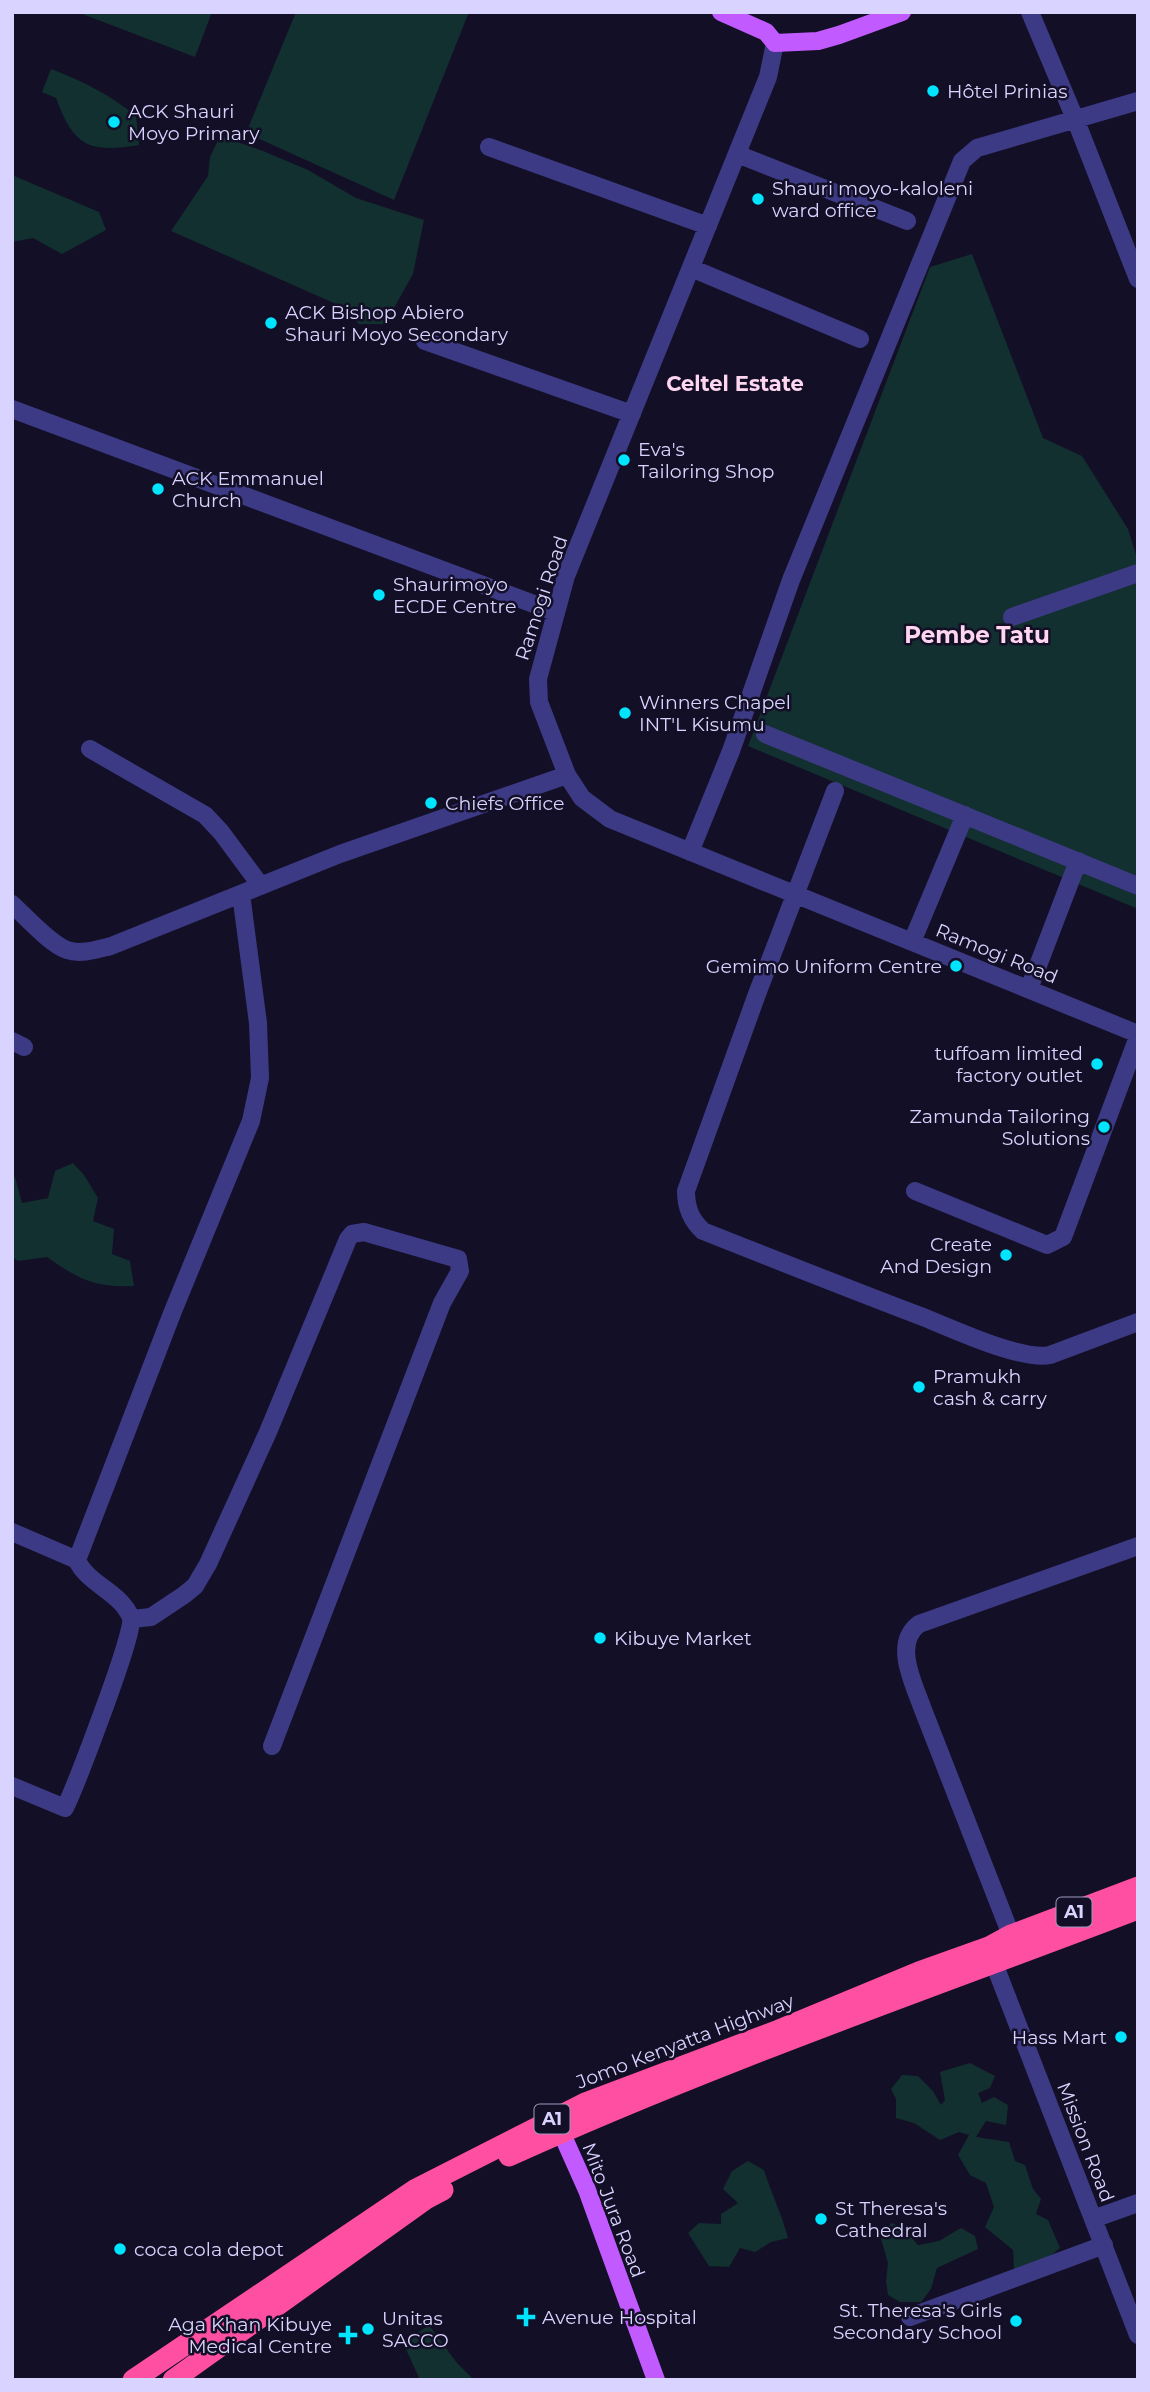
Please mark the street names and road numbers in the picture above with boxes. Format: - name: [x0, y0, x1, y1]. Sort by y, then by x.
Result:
- street label: Ramogi Road: [510, 533, 572, 663]
- street label: Ramogi Road: [932, 919, 1061, 988]
- road number: A1: [1056, 1898, 1092, 1926]
- street label: Jomo Kenyatta Highway: [572, 1989, 798, 2094]
- street label: Mission Road: [1052, 2079, 1119, 2205]
- road number: A1: [534, 2104, 570, 2134]
- street label: Mito Jura Road: [577, 2140, 650, 2281]

